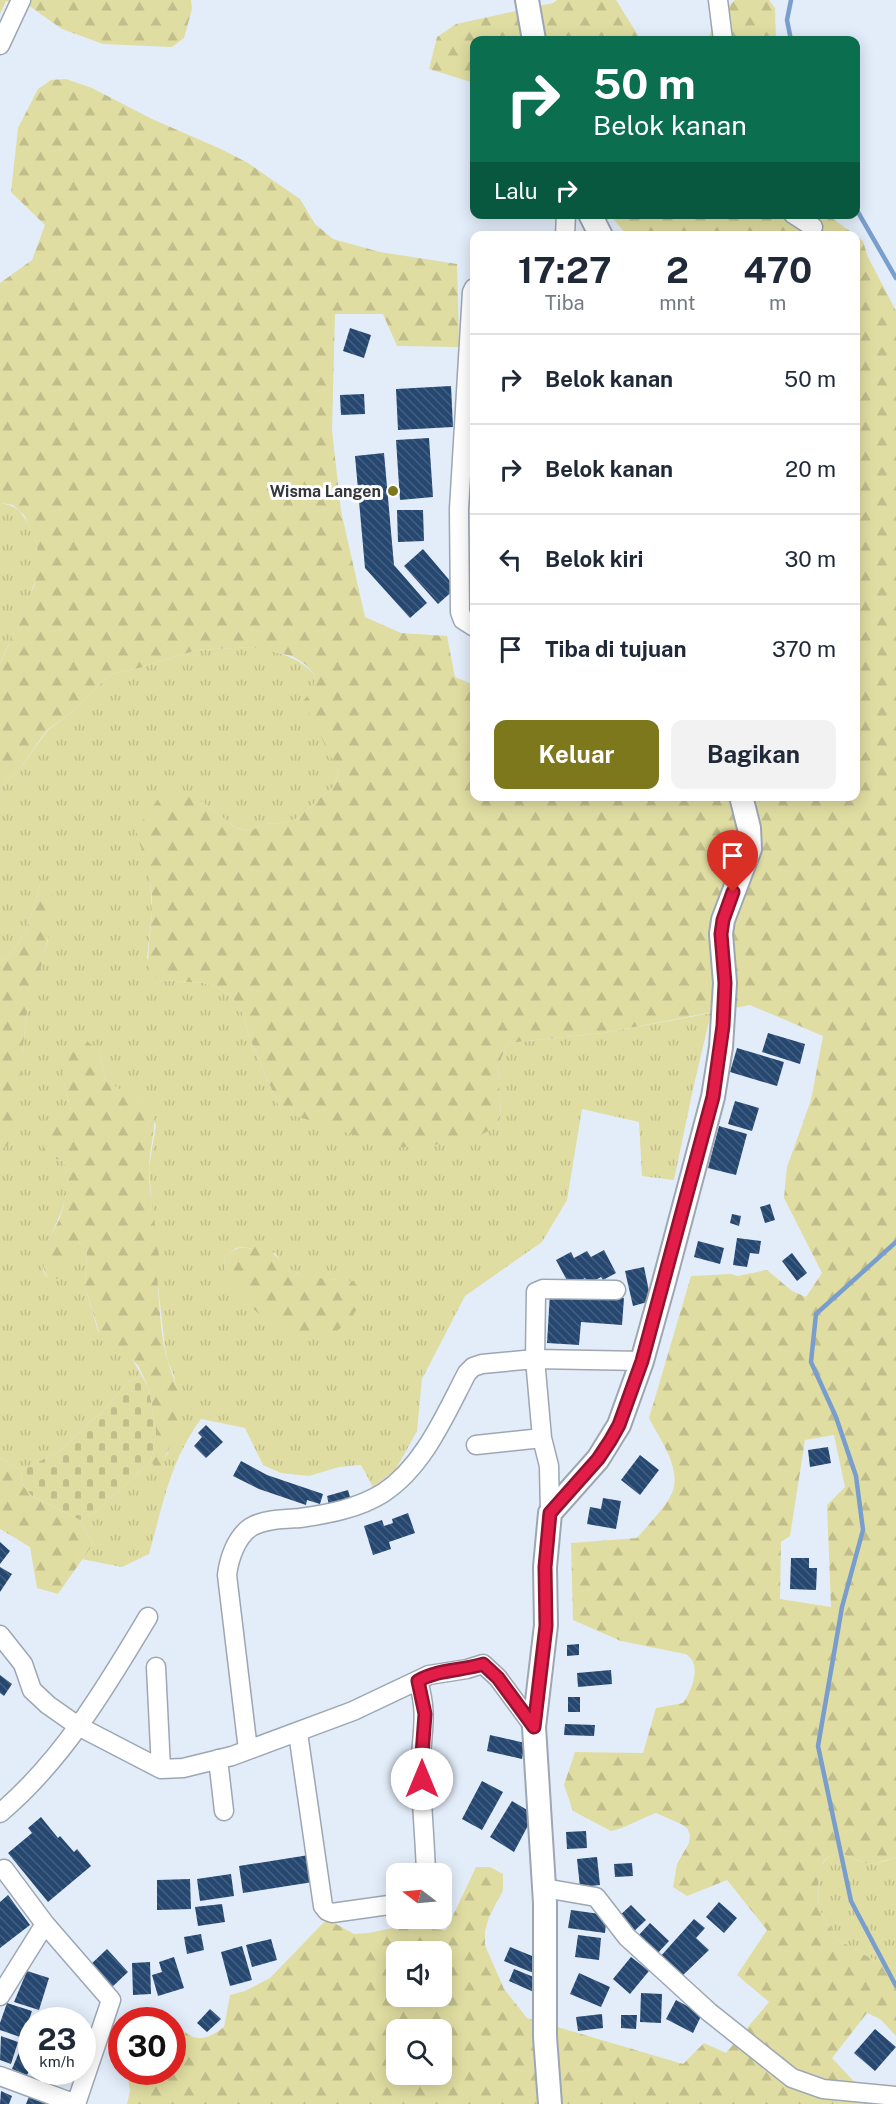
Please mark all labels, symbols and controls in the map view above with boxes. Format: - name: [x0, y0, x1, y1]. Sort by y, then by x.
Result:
- text: 50 m: [593, 59, 696, 108]
- icon: right: [494, 60, 572, 138]
- text: Belok kanan: [593, 109, 747, 141]
- icon: right: [550, 174, 583, 207]
- text: Lalu: [494, 178, 538, 204]
- text: 17:27: [518, 249, 612, 291]
- text: 2: [666, 249, 689, 291]
- text: 470: [743, 249, 812, 291]
- text: Tiba: [545, 291, 585, 315]
- text: mnt: [659, 291, 695, 315]
- text: m: [769, 291, 786, 315]
- icon: right: [494, 363, 527, 396]
- text: Belok kanan: [545, 366, 673, 392]
- text: 50 m: [784, 366, 836, 392]
- icon: right: [494, 453, 527, 486]
- text: Belok kanan: [545, 456, 673, 482]
- text: 20 m: [785, 456, 836, 482]
- place label: Wisma Langen: [270, 482, 381, 501]
- marker: Wisma Langen: [386, 484, 400, 498]
- icon: left: [494, 543, 527, 576]
- text: Belok kiri: [545, 546, 643, 572]
- text: 30 m: [784, 546, 836, 572]
- icon: arrive: [494, 633, 527, 666]
- text: Tiba di tujuan: [545, 636, 686, 662]
- text: 370 m: [772, 636, 836, 662]
- button: Keluar: [494, 720, 659, 789]
- button: Bagikan: [671, 720, 836, 789]
- pin: [707, 830, 758, 892]
- icon: arrive: [716, 839, 749, 872]
- position arrow: [390, 1747, 454, 1811]
- north arrow: [386, 1863, 452, 1929]
- map controls: [386, 1863, 452, 2085]
- button: sound: [386, 1941, 452, 2007]
- speed limit sign: 30: [108, 2007, 186, 2085]
- button: search: [386, 2019, 452, 2085]
- text: 23: [37, 2021, 77, 2057]
- text: km/h: [39, 2053, 75, 2070]

